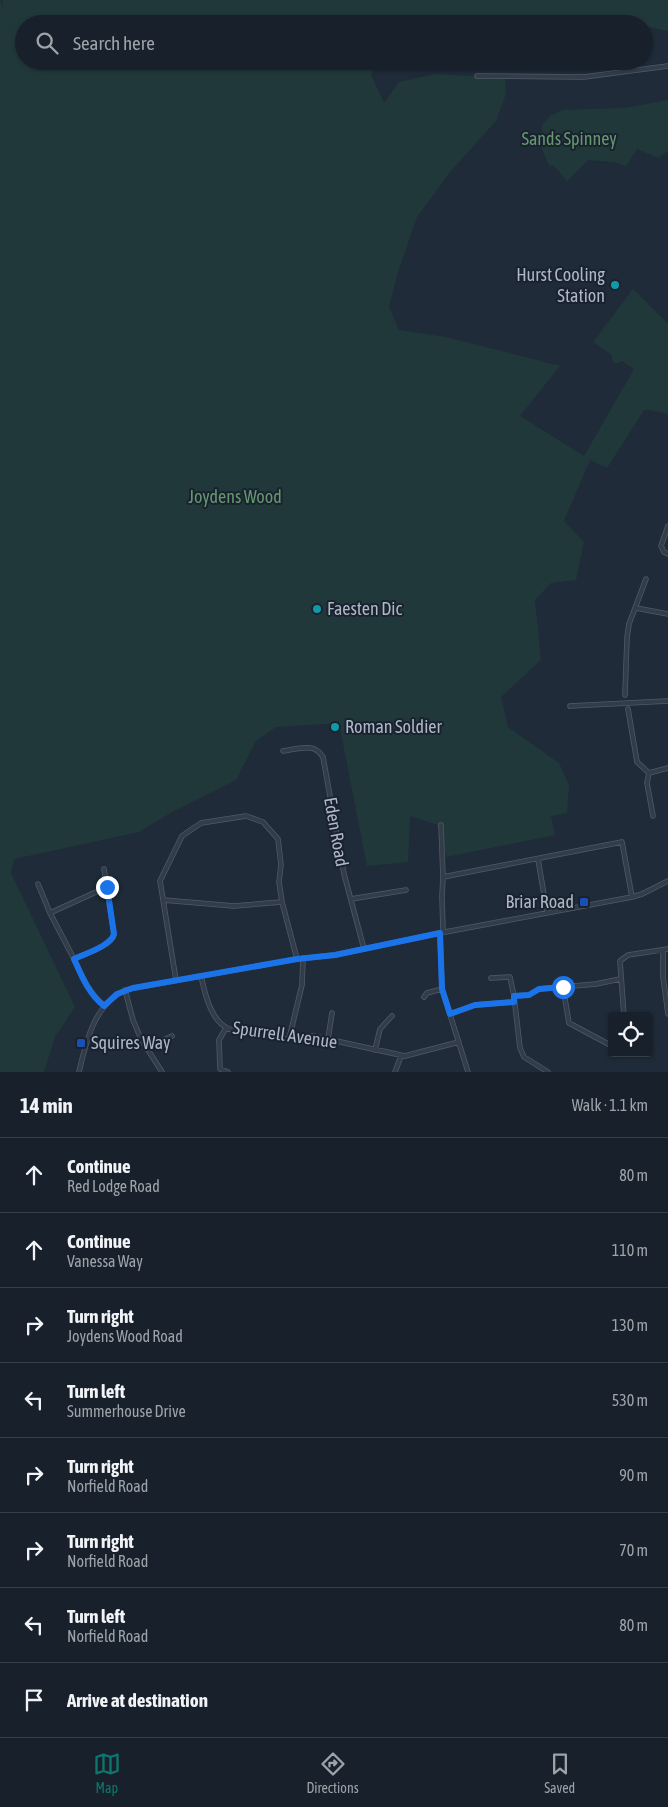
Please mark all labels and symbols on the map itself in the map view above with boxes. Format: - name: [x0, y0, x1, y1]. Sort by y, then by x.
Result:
- park label: Sands Spinney: [521, 128, 617, 149]
- place label: Hurst Cooling Station: [516, 264, 605, 306]
- marker: Hurst Cooling Station: [609, 279, 621, 291]
- park label: Joydens Wood: [188, 486, 282, 507]
- place label: Faesten Dic: [327, 598, 402, 619]
- marker: Faesten Dic: [311, 603, 323, 615]
- place label: Roman Soldier: [345, 716, 442, 737]
- marker: Roman Soldier: [329, 721, 341, 733]
- street label: Eden Road: [320, 796, 353, 868]
- route end: [96, 876, 119, 899]
- place label: Briar Road: [506, 891, 574, 912]
- marker: Briar Road: [578, 896, 590, 908]
- route start: [552, 976, 575, 999]
- street label: Spurrell Avenue: [231, 1017, 339, 1052]
- place label: Squires Way: [91, 1032, 171, 1053]
- marker: Squires Way: [75, 1037, 87, 1049]

